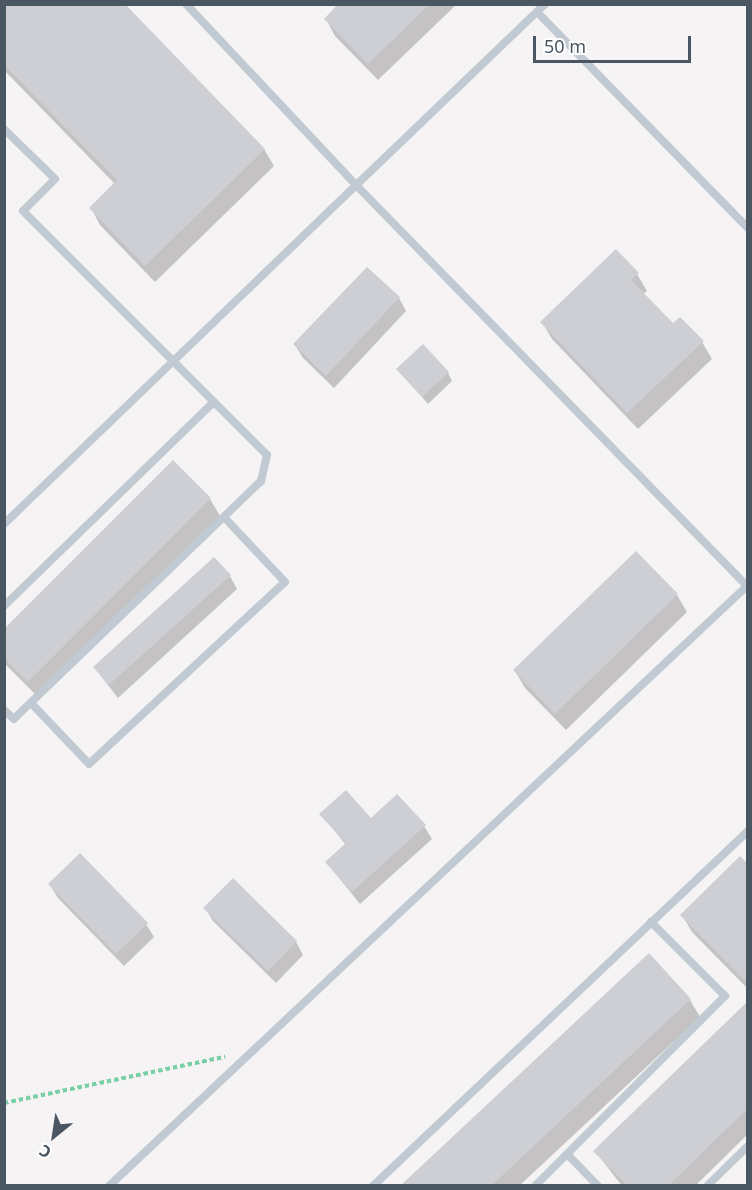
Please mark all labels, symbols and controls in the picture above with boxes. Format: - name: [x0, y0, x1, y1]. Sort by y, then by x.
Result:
- scale bar: [536, 24, 694, 62]
- text: 50 m: [544, 34, 586, 58]
- north arrow: [24, 1106, 84, 1166]
- text: С: [35, 1139, 55, 1164]

